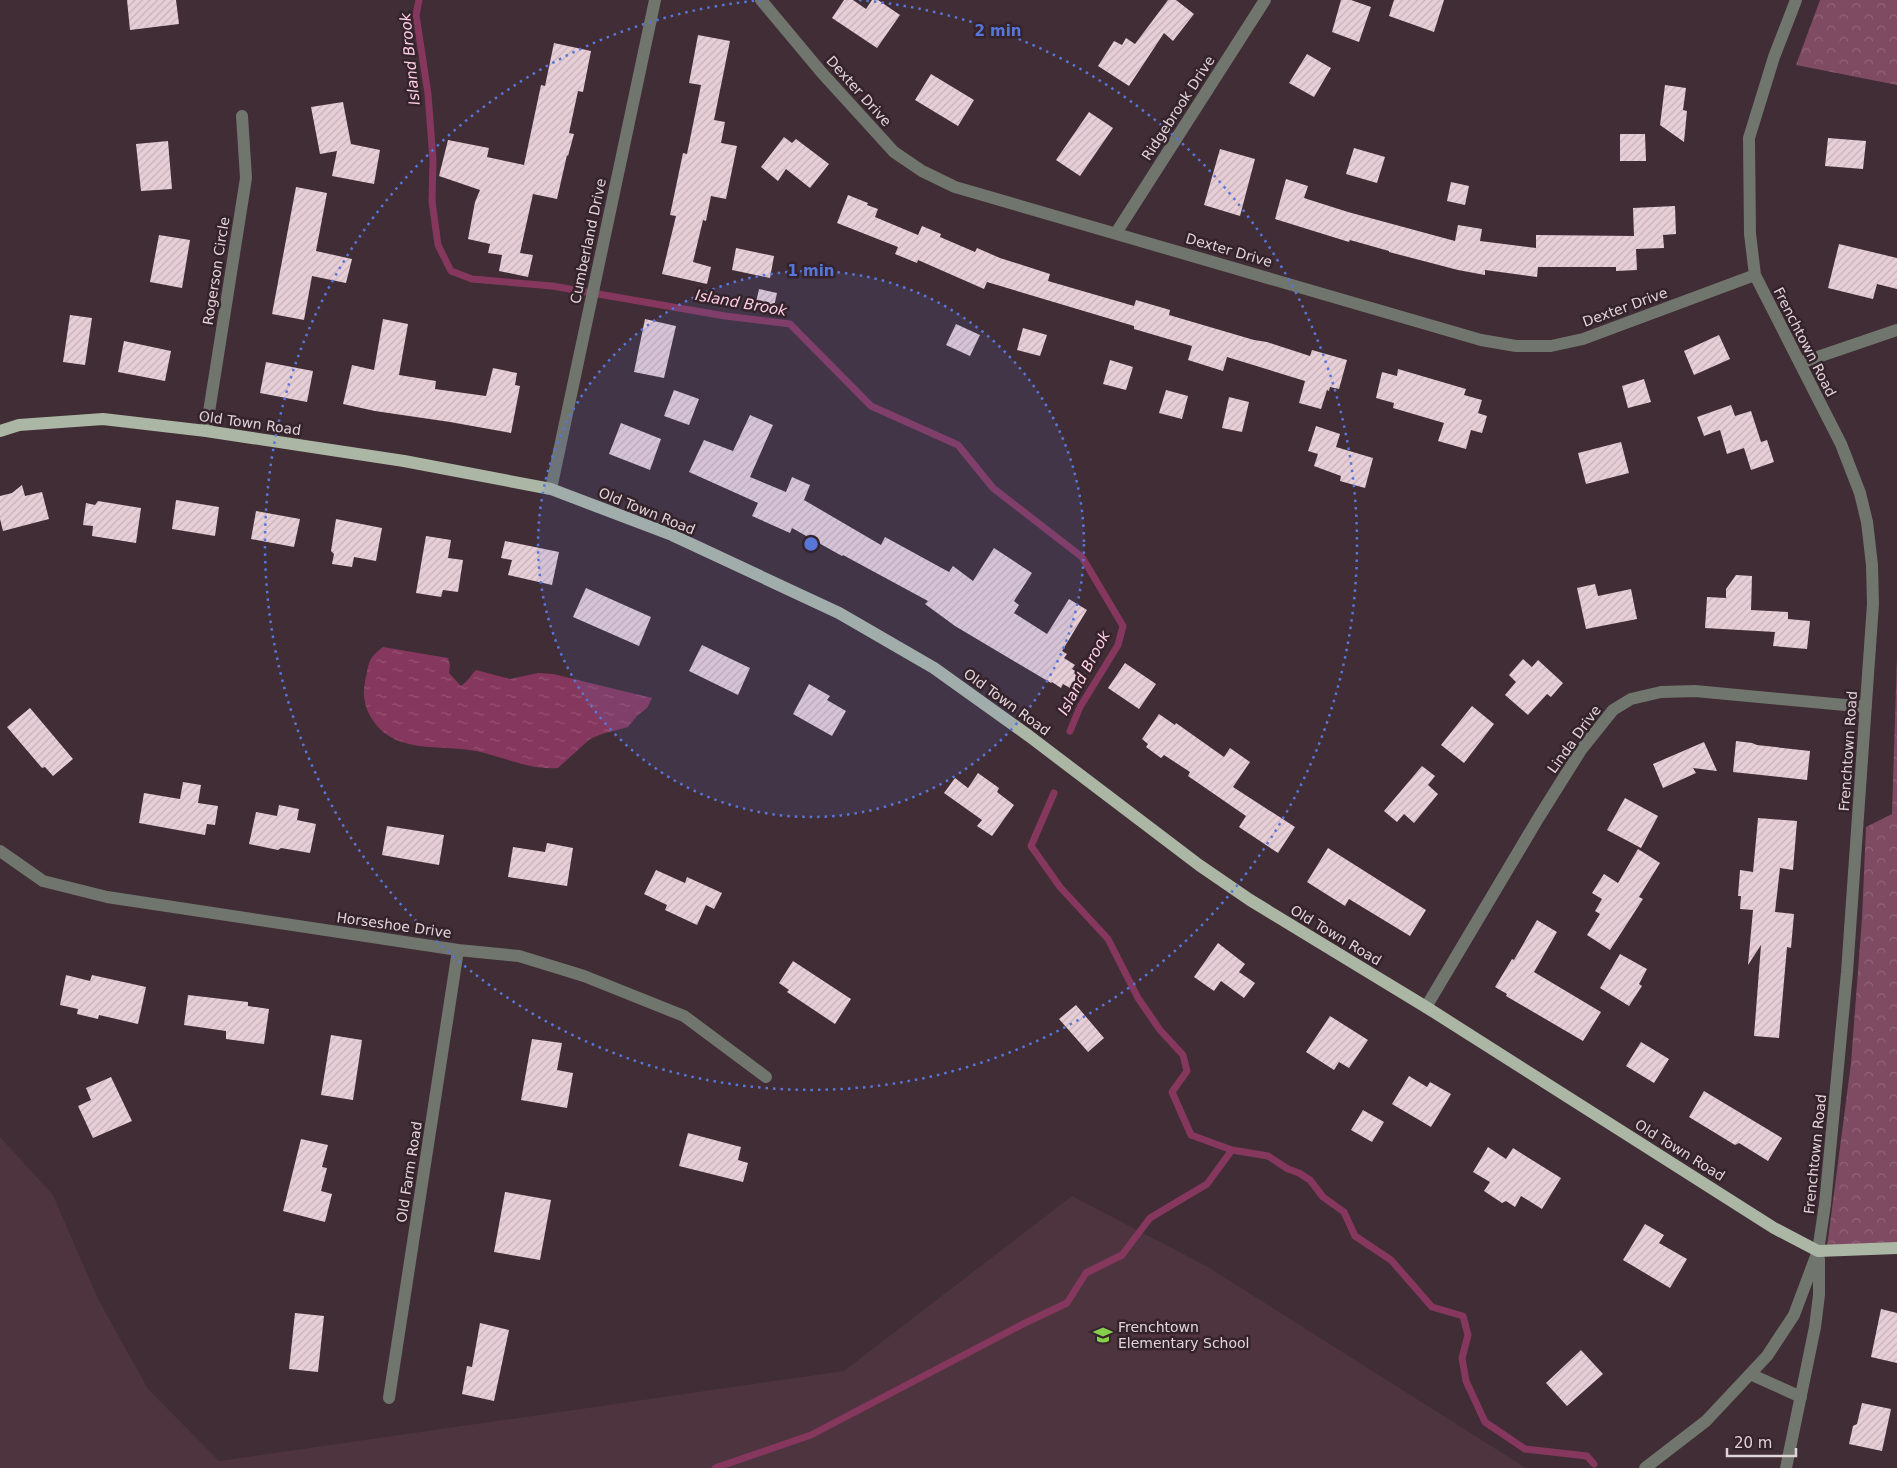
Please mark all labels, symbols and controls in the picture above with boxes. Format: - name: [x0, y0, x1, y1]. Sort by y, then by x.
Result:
- water label: Island Brook: [396, 11, 424, 106]
- text: 2 min: [974, 22, 1022, 40]
- street label: Dexter Drive: [823, 53, 895, 129]
- street label: Ridgebrook Drive: [1138, 53, 1218, 163]
- street label: Cumberland Drive: [567, 177, 609, 305]
- street label: Rogerson Circle: [200, 216, 232, 326]
- street label: Dexter Drive: [1184, 230, 1274, 270]
- text: 1 min: [787, 262, 835, 280]
- street label: Dexter Drive: [1580, 284, 1670, 330]
- street label: Frenchtown Road: [1771, 285, 1839, 399]
- water label: Island Brook: [694, 286, 790, 320]
- street label: Old Town Road: [198, 408, 302, 438]
- street label: Old Town Road: [596, 484, 698, 538]
- centre of rings: [802, 535, 820, 553]
- water label: Island Brook: [1054, 627, 1114, 718]
- street label: Old Town Road: [961, 665, 1053, 739]
- street label: Frenchtown Road: [1836, 690, 1860, 812]
- street label: Linda Drive: [1544, 702, 1604, 776]
- street label: Old Town Road: [1288, 902, 1384, 968]
- street label: Horseshoe Drive: [336, 909, 452, 941]
- street label: Frenchtown Road: [1801, 1093, 1829, 1215]
- street label: Old Town Road: [1632, 1116, 1728, 1184]
- street label: Old Farm Road: [393, 1120, 425, 1224]
- place label: Frenchtown Elementary School: [1118, 1319, 1250, 1351]
- school or university icon: Frenchtown Elementary School: [1092, 1324, 1114, 1346]
- scale bar: [1727, 1426, 1796, 1458]
- text: 20 m: [1734, 1434, 1772, 1452]

